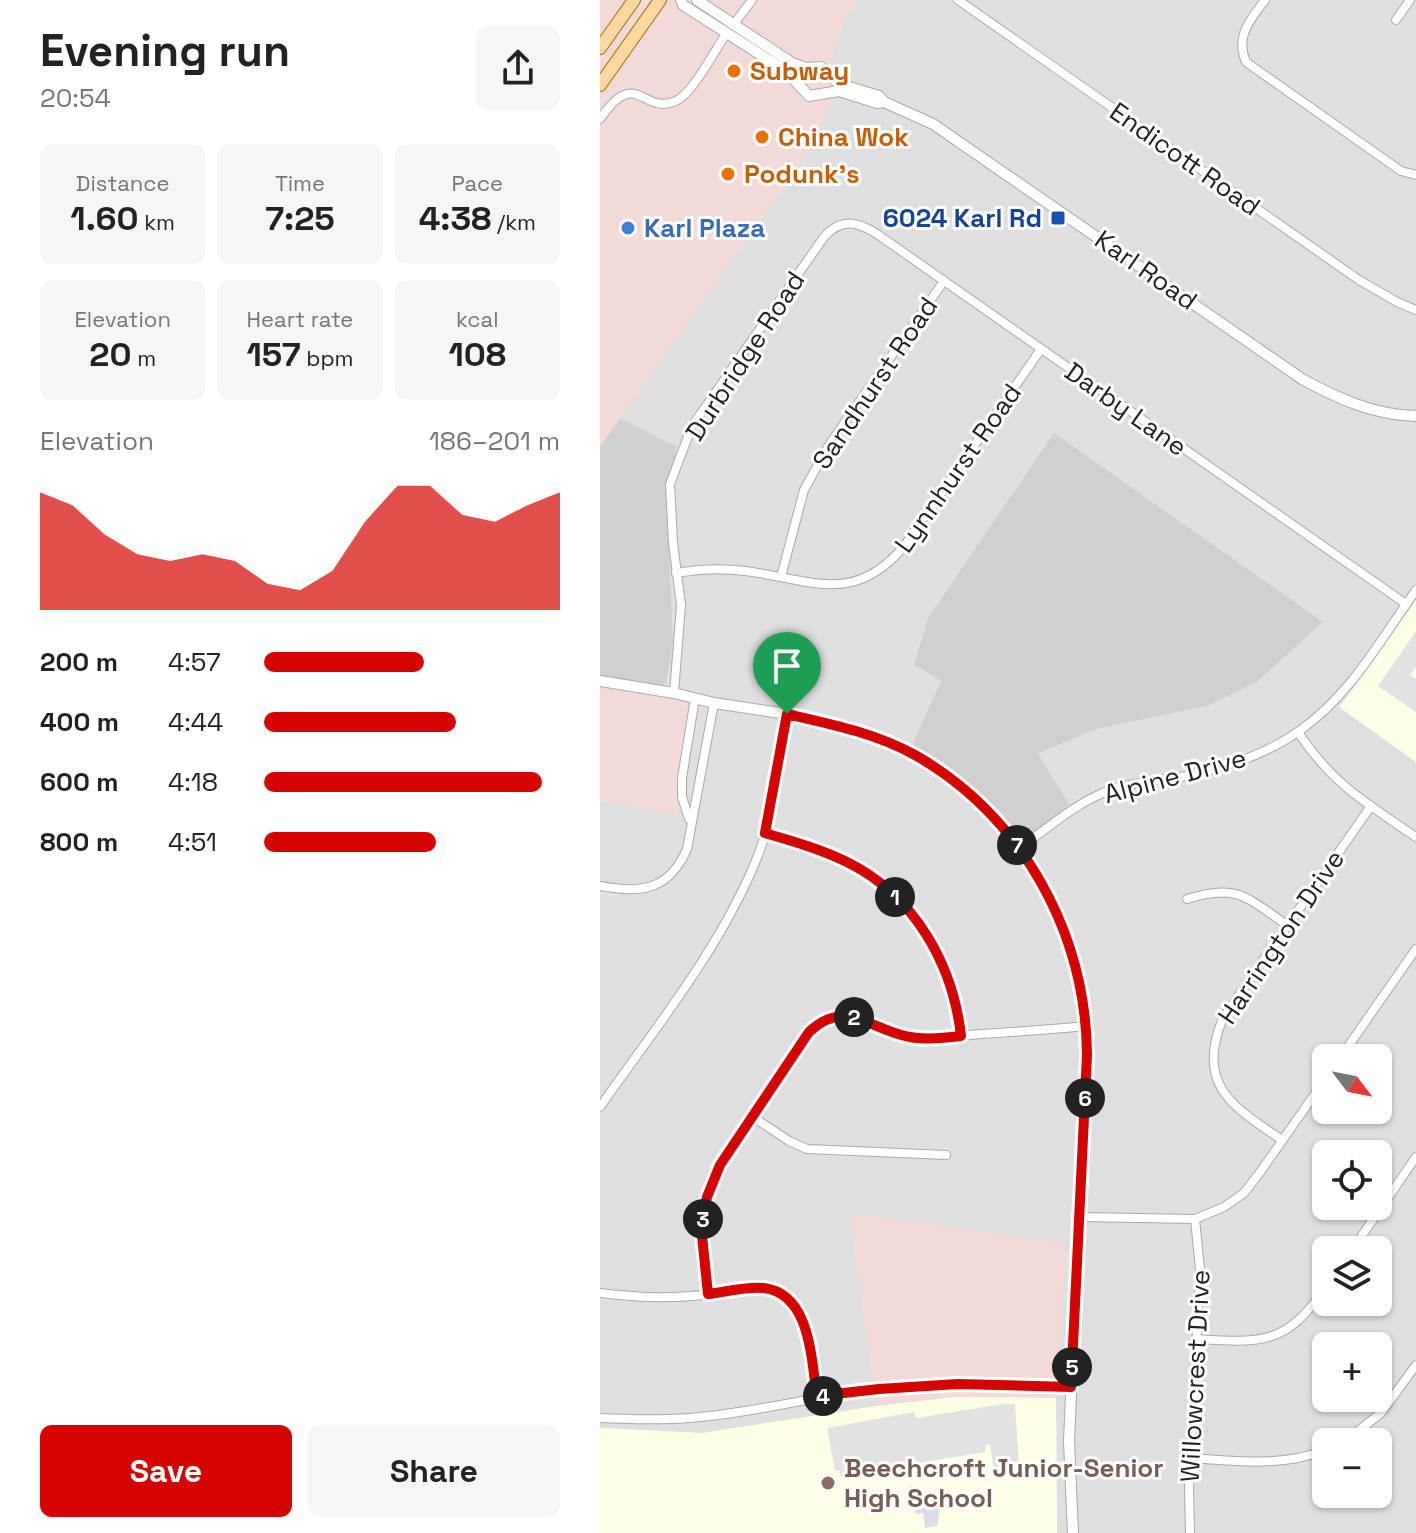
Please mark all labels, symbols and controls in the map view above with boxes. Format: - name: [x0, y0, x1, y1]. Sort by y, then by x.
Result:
- text: Evening run: [40, 23, 290, 79]
- button: share: [476, 26, 560, 110]
- place label: Subway: [750, 54, 849, 88]
- marker: Subway: [725, 62, 743, 80]
- text: 20:54: [40, 81, 111, 115]
- street label: Endicott Road: [1103, 95, 1267, 223]
- place label: China Wok: [778, 120, 909, 154]
- marker: China Wok: [753, 128, 771, 146]
- place label: Podunk's: [744, 157, 860, 191]
- marker: Podunk's: [719, 165, 737, 183]
- text: Distance: [76, 169, 170, 197]
- text: Time: [275, 169, 325, 197]
- text: Pace: [452, 169, 503, 197]
- text: 1.60: [70, 197, 139, 240]
- text: 7:25: [265, 197, 335, 240]
- text: 4:38: [419, 197, 491, 240]
- place label: 6024 Karl Rd: [883, 201, 1042, 235]
- text: km: [139, 208, 175, 236]
- text: /km: [491, 208, 536, 236]
- marker: 6024 Karl Rd: [1049, 209, 1067, 227]
- place label: Karl Plaza: [644, 211, 765, 245]
- marker: Karl Plaza: [619, 219, 637, 237]
- street label: Karl Road: [1088, 222, 1204, 318]
- street label: Durbridge Road: [678, 265, 812, 447]
- street label: Sandhurst Road: [805, 290, 945, 476]
- text: Elevation: [74, 305, 171, 333]
- text: Heart rate: [247, 305, 353, 333]
- text: kcal: [456, 305, 499, 333]
- text: 20: [89, 333, 131, 376]
- text: 157: [246, 333, 301, 376]
- text: 108: [448, 333, 506, 376]
- text: m: [131, 344, 156, 372]
- text: bpm: [301, 344, 354, 372]
- street label: Darby Lane: [1058, 354, 1194, 464]
- street label: Lynnhurst Road: [887, 377, 1029, 559]
- text: Elevation: [40, 424, 154, 458]
- text: 186–201 m: [429, 424, 560, 458]
- pin: [753, 632, 821, 714]
- icon: arrive: [765, 644, 809, 688]
- text: 200 m: [40, 645, 118, 679]
- text: 4:57: [168, 645, 221, 679]
- text: 400 m: [40, 705, 119, 739]
- text: 4:44: [168, 705, 223, 739]
- street label: Alpine Drive: [1100, 741, 1250, 811]
- text: 600 m: [40, 765, 119, 799]
- text: 4:18: [168, 765, 218, 799]
- text: 800 m: [40, 825, 118, 859]
- text: 4:51: [168, 825, 217, 859]
- pin: 7: [997, 825, 1037, 865]
- text: 7: [1011, 831, 1023, 859]
- street label: Harrington Drive: [1210, 843, 1352, 1031]
- pin: 1: [875, 877, 915, 917]
- text: 1: [890, 883, 900, 911]
- pin: 2: [834, 997, 874, 1037]
- text: 2: [847, 1003, 861, 1031]
- north arrow: [1312, 1044, 1392, 1124]
- map controls: [1312, 1044, 1392, 1508]
- pin: 6: [1065, 1078, 1105, 1118]
- text: 6: [1078, 1084, 1092, 1112]
- button: locate: [1312, 1140, 1392, 1220]
- pin: 3: [683, 1199, 723, 1239]
- text: 3: [696, 1205, 710, 1233]
- button: layers: [1312, 1236, 1392, 1316]
- street label: Willowcrest Drive: [1172, 1269, 1218, 1483]
- button: +: [1312, 1332, 1392, 1412]
- pin: 5: [1052, 1347, 1092, 1387]
- text: 5: [1065, 1353, 1079, 1381]
- pin: 4: [803, 1376, 843, 1416]
- text: 4: [816, 1382, 830, 1410]
- button: Save: [40, 1425, 292, 1517]
- button: Share: [308, 1425, 560, 1517]
- button: −: [1312, 1428, 1392, 1508]
- place label: Beechcroft Junior-Senior High School: [844, 1451, 1164, 1515]
- marker: Beechcroft Junior-Senior High School: [819, 1474, 837, 1492]

